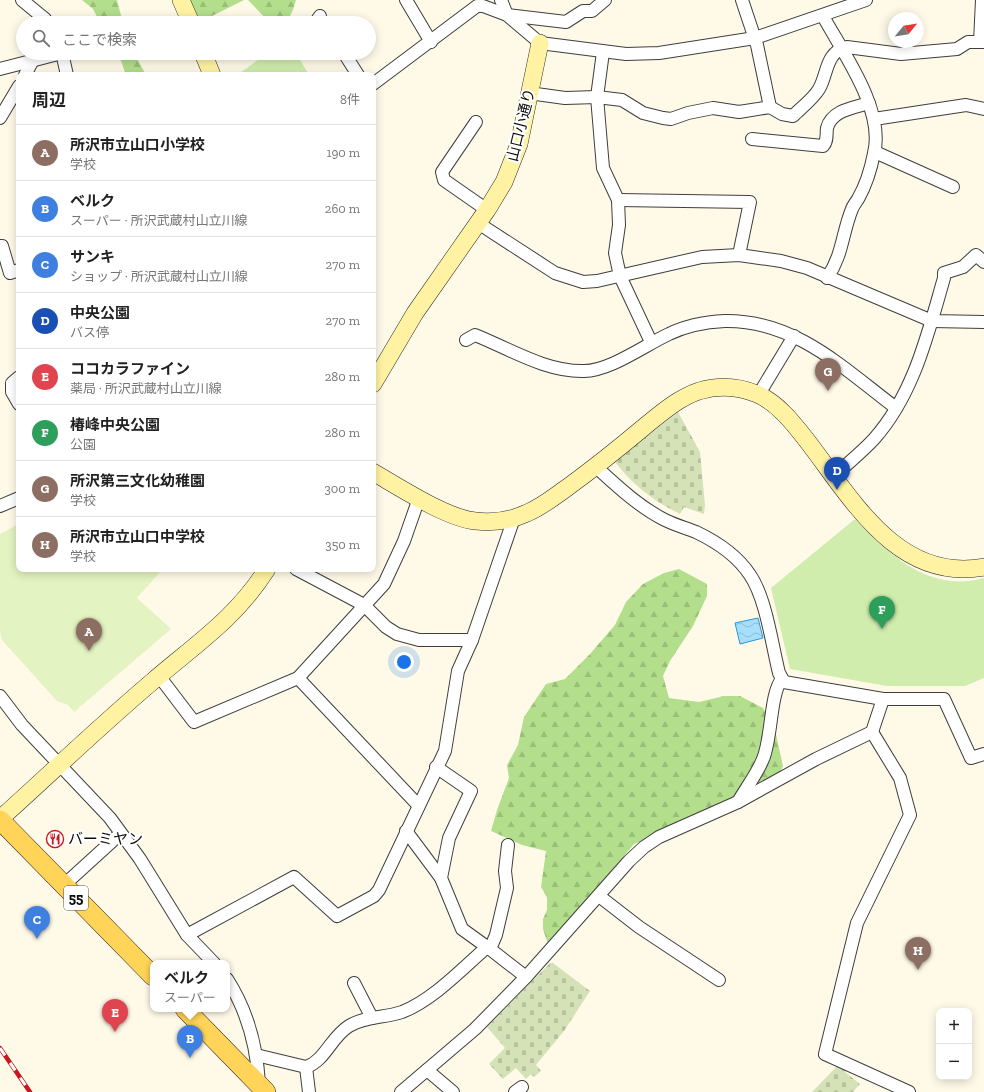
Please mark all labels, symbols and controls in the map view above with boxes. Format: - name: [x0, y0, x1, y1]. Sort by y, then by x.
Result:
- north arrow: [888, 12, 924, 48]
- search box: [16, 16, 376, 60]
- icon: search: [30, 27, 52, 49]
- text: ここで検索: [62, 31, 137, 49]
- street label: 山口小通り: [503, 86, 539, 164]
- text: 周辺: [32, 90, 66, 110]
- text: 8件: [340, 92, 360, 107]
- text: 所沢市立山口小学校: [70, 136, 205, 154]
- text: A: [41, 145, 49, 160]
- text: 190 m: [326, 145, 360, 160]
- text: 学校: [70, 157, 96, 172]
- text: ベルク: [70, 192, 115, 210]
- text: B: [41, 201, 49, 216]
- text: 260 m: [325, 201, 360, 216]
- text: スーパー · 所沢武蔵村山立川線: [70, 213, 248, 228]
- text: サンキ: [70, 248, 115, 266]
- text: C: [41, 257, 49, 272]
- text: 270 m: [326, 257, 360, 272]
- text: ショップ · 所沢武蔵村山立川線: [70, 269, 248, 284]
- text: 中央公園: [70, 304, 130, 322]
- text: D: [40, 313, 50, 328]
- text: 270 m: [326, 313, 360, 328]
- text: バス停: [70, 325, 109, 340]
- pin: G: [815, 358, 841, 391]
- text: ココカラファイン: [70, 360, 190, 378]
- text: E: [41, 369, 49, 384]
- text: 280 m: [325, 369, 360, 384]
- text: 薬局 · 所沢武蔵村山立川線: [70, 381, 222, 396]
- text: 椿峰中央公園: [70, 416, 160, 434]
- text: F: [41, 425, 49, 440]
- text: 280 m: [325, 425, 360, 440]
- text: 公園: [70, 437, 96, 452]
- pin: D: [824, 457, 850, 490]
- text: 所沢第三文化幼稚園: [70, 472, 205, 490]
- text: G: [41, 481, 49, 496]
- text: 300 m: [324, 481, 360, 496]
- text: 学校: [70, 493, 96, 508]
- text: 所沢市立山口中学校: [70, 528, 205, 546]
- text: H: [40, 537, 50, 552]
- text: 350 m: [325, 537, 360, 552]
- text: 学校: [70, 549, 96, 564]
- pin: F: [869, 596, 895, 629]
- pin: A: [76, 618, 102, 651]
- your location: [394, 652, 414, 672]
- restaurant icon: バーミヤン: [45, 829, 65, 849]
- place label: バーミヤン: [68, 830, 143, 848]
- road number: 55: [64, 886, 88, 910]
- pin: C: [24, 906, 50, 939]
- pin: H: [905, 937, 931, 970]
- popup: [150, 960, 230, 1012]
- text: ベルク: [164, 969, 209, 987]
- text: スーパー: [164, 990, 216, 1005]
- pin: E: [102, 999, 128, 1032]
- map controls: [936, 1008, 972, 1080]
- button: +: [936, 1008, 972, 1044]
- pin: B: [177, 1025, 203, 1058]
- button: −: [936, 1044, 972, 1080]

